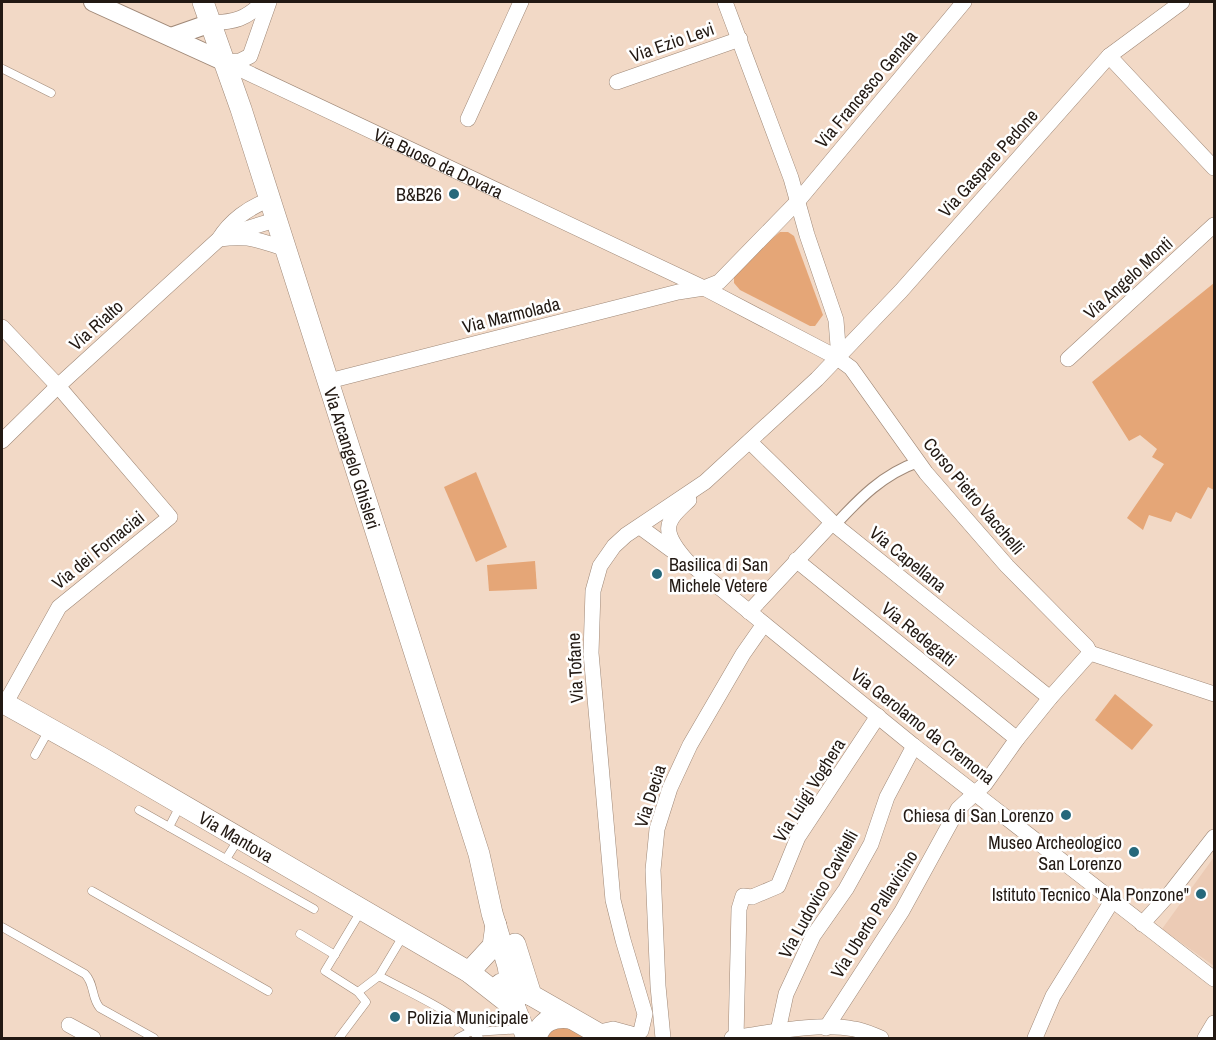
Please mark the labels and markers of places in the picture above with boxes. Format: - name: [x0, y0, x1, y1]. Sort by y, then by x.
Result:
- place label: B&B26: [396, 182, 442, 207]
- marker: B&B26: [447, 187, 461, 201]
- place label: Basilica di San Michele Vetere: [669, 552, 768, 598]
- marker: Basilica di San Michele Vetere: [650, 567, 664, 581]
- place label: Chiesa di San Lorenzo: [903, 803, 1054, 828]
- marker: Chiesa di San Lorenzo: [1059, 808, 1073, 822]
- place label: Museo Archeologico San Lorenzo: [988, 830, 1122, 876]
- marker: Museo Archeologico San Lorenzo: [1127, 845, 1141, 859]
- place label: Istituto Tecnico "Ala Ponzone": [992, 882, 1189, 907]
- marker: Istituto Tecnico "Ala Ponzone": [1194, 887, 1208, 901]
- place label: Polizia Municipale: [407, 1005, 528, 1030]
- marker: Polizia Municipale: [388, 1010, 402, 1024]

